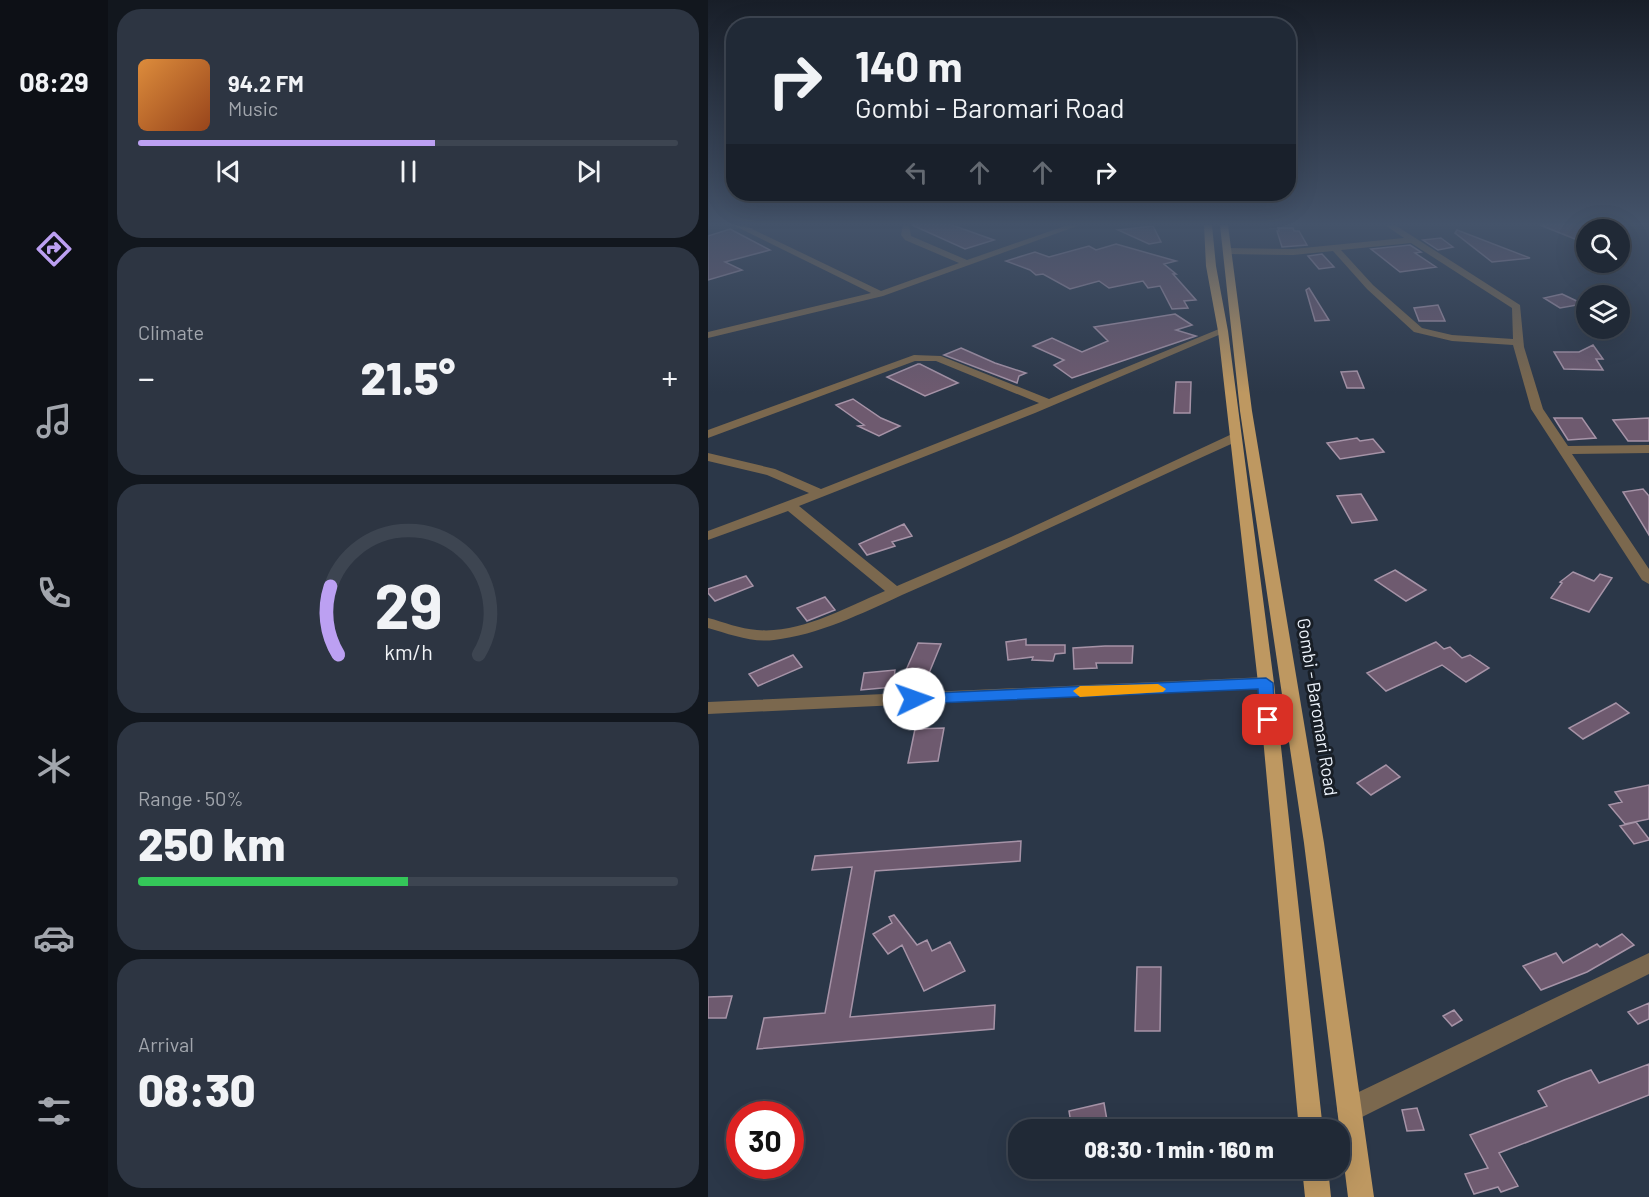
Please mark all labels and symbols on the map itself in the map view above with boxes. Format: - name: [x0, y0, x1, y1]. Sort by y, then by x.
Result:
- street label: Gombi - Baromari Road: [1293, 617, 1343, 797]
- position arrow: [882, 667, 946, 731]
- pin: [1242, 694, 1293, 745]
- speed limit sign: 30: [726, 1101, 804, 1179]

